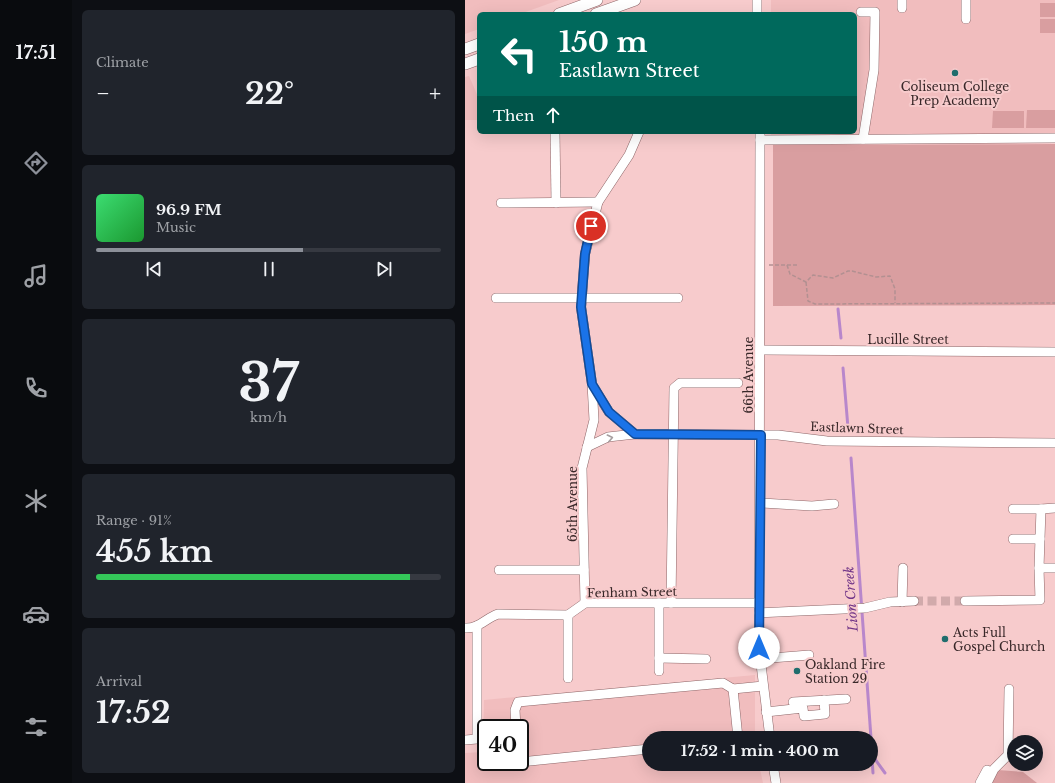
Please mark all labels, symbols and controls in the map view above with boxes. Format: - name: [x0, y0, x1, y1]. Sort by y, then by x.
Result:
- text: 150 m: [559, 25, 647, 60]
- icon: left: [493, 28, 545, 80]
- text: 17:51: [16, 42, 56, 64]
- text: Climate: [96, 54, 149, 71]
- text: Eastlawn Street: [559, 60, 700, 82]
- marker: Coliseum College Prep Academy: [950, 68, 960, 78]
- text: 22°: [245, 75, 294, 112]
- place label: Coliseum College Prep Academy: [901, 79, 1009, 108]
- text: −: [96, 80, 110, 107]
- text: +: [429, 80, 441, 107]
- icon: ahead: [542, 104, 564, 126]
- text: Then: [493, 106, 534, 125]
- icon: directions: [22, 149, 50, 177]
- text: 96.9 FM: [156, 200, 222, 219]
- pin: [574, 209, 608, 243]
- icon: arrive: [580, 215, 602, 237]
- text: Music: [156, 219, 196, 236]
- icon: previous: [143, 258, 165, 280]
- icon: pause: [258, 258, 280, 280]
- icon: next: [373, 258, 395, 280]
- icon: music: [22, 262, 50, 290]
- street label: Lucille Street: [867, 332, 949, 347]
- street label: 66th Avenue: [741, 336, 756, 413]
- text: 37: [239, 351, 298, 415]
- icon: phone: [22, 374, 50, 402]
- text: km/h: [250, 409, 287, 426]
- street label: Eastlawn Street: [810, 419, 905, 437]
- one-way arrow: [607, 434, 614, 442]
- street label: 65th Avenue: [565, 466, 580, 542]
- icon: climate: [22, 487, 50, 515]
- text: Range · 91%: [96, 512, 172, 529]
- text: 455 km: [96, 533, 213, 570]
- water label: Lion Creek: [840, 566, 862, 633]
- street label: Fenham Street: [587, 584, 678, 600]
- icon: car: [22, 600, 50, 628]
- place label: Acts Full Gospel Church: [952, 625, 1045, 654]
- position arrow: [738, 627, 780, 669]
- marker: Acts Full Gospel Church: [940, 634, 950, 644]
- place label: Oakland Fire Station 29: [805, 657, 885, 686]
- marker: Oakland Fire Station 29: [792, 666, 802, 676]
- text: Arrival: [96, 673, 142, 690]
- text: 17:52: [96, 694, 170, 731]
- icon: filters: [22, 713, 50, 741]
- speed limit sign: 40: [477, 719, 529, 771]
- map controls: [1007, 735, 1043, 771]
- button: layers: [1007, 735, 1043, 771]
- text: 17:52 · 1 min · 400 m: [681, 741, 839, 760]

